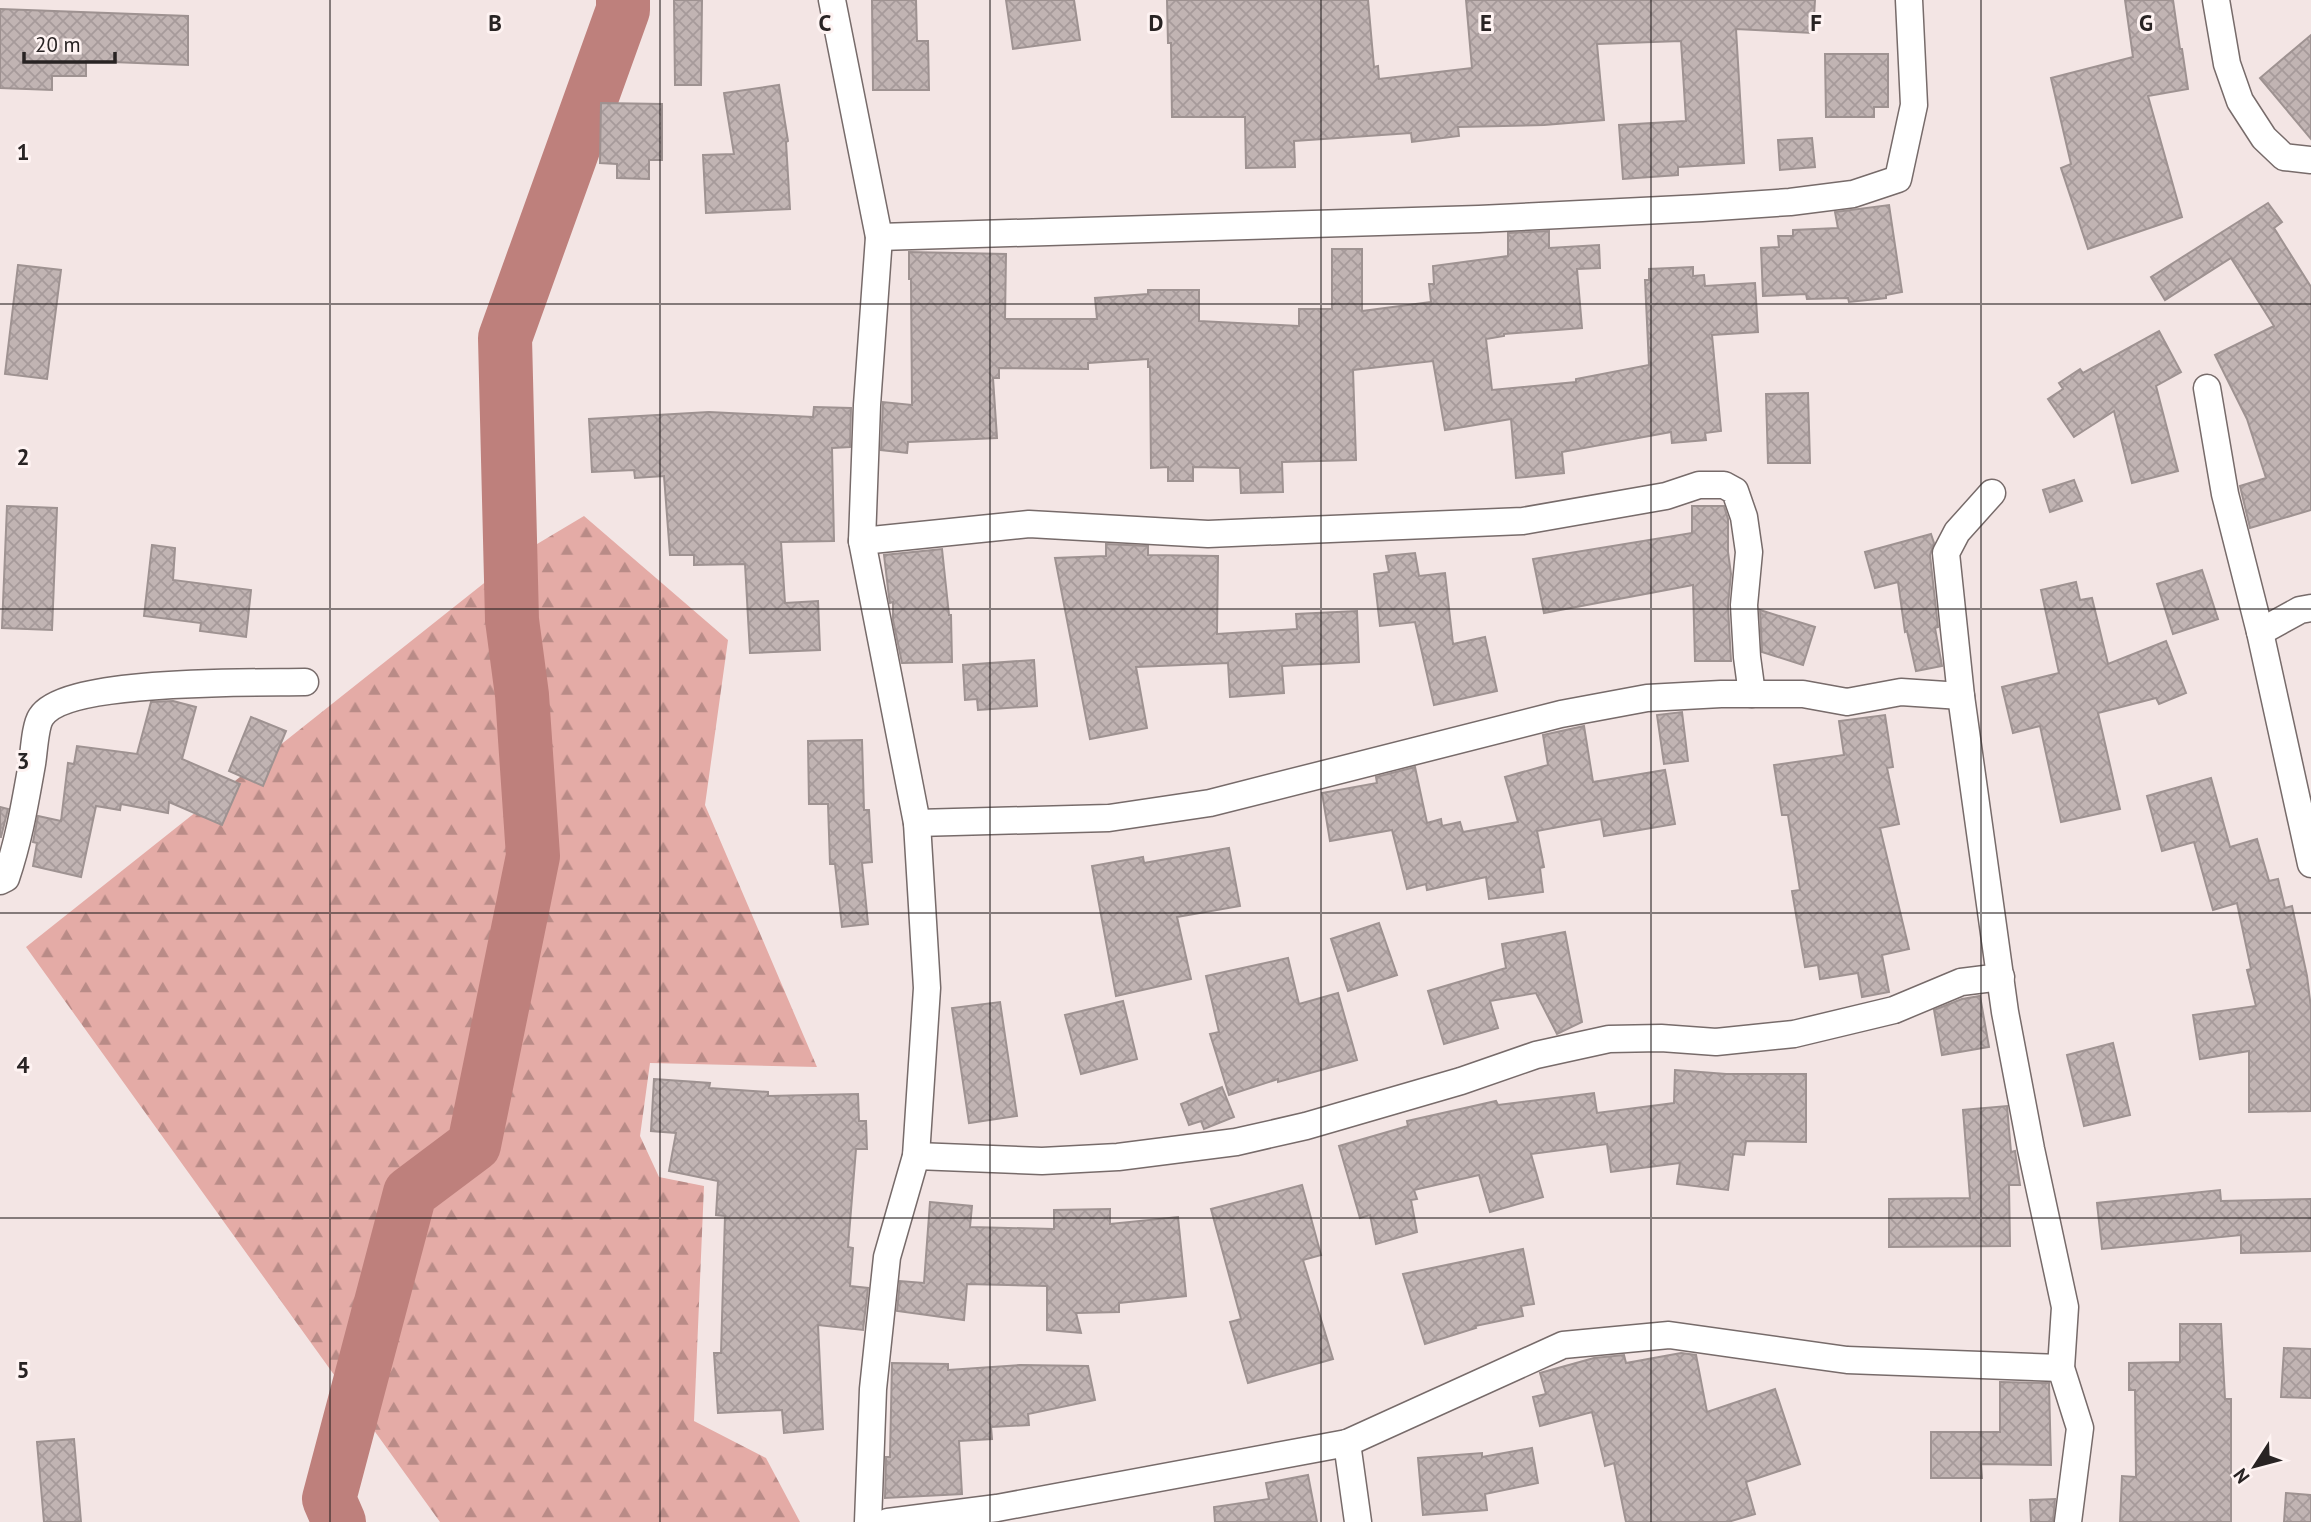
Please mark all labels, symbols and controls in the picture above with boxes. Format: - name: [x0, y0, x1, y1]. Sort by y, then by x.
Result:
- text: B: [488, 8, 502, 37]
- text: C: [819, 8, 832, 37]
- text: D: [1149, 8, 1163, 37]
- text: E: [1480, 8, 1492, 37]
- text: F: [1810, 8, 1822, 37]
- text: G: [2139, 8, 2153, 37]
- scale bar: [24, 21, 116, 65]
- text: 20 m: [35, 31, 81, 58]
- text: 1: [16, 137, 30, 166]
- text: 2: [16, 442, 30, 471]
- text: 3: [16, 746, 30, 775]
- text: 4: [16, 1050, 30, 1079]
- text: 5: [16, 1355, 30, 1384]
- north arrow: [2220, 1431, 2290, 1501]
- text: N: [2228, 1464, 2255, 1488]

